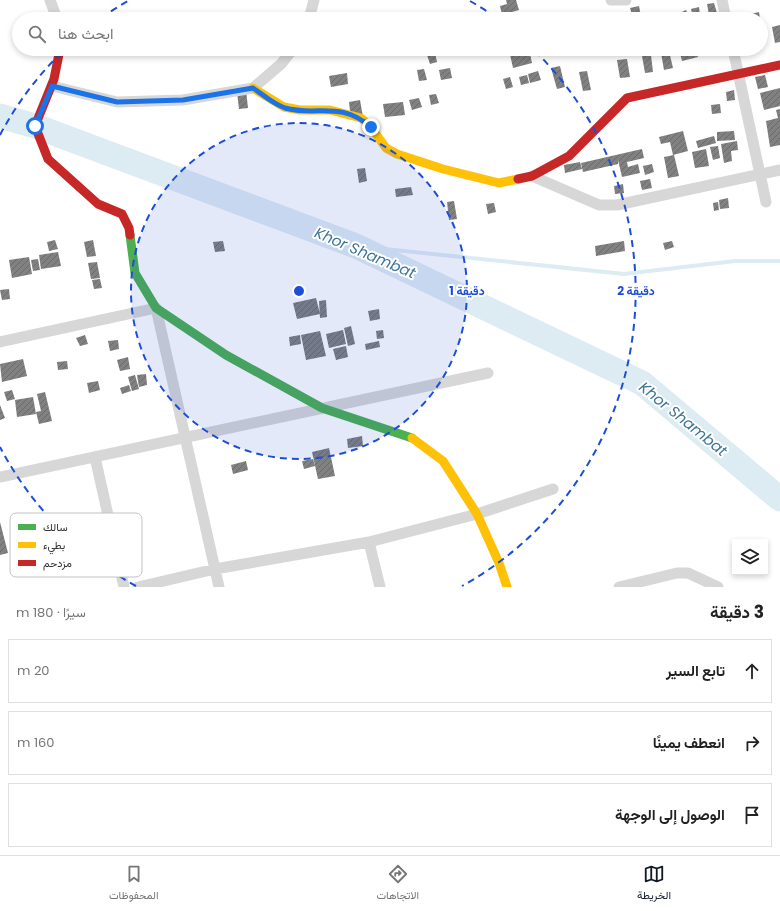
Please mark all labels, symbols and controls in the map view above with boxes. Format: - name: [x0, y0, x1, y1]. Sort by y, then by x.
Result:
- search box: [12, 12, 768, 56]
- icon: search: [26, 23, 48, 45]
- text: ابحث هنا: [58, 23, 113, 44]
- route start: [26, 117, 44, 135]
- route end: [362, 118, 380, 136]
- water label: Khor Shambat: [311, 222, 419, 283]
- text: 1 دقيقة: [449, 282, 485, 299]
- text: 2 دقيقة: [617, 282, 655, 299]
- centre of rings: [292, 284, 306, 298]
- water label: Khor Shambat: [635, 376, 732, 461]
- legend: [10, 513, 142, 577]
- text: سالك: [43, 519, 68, 535]
- text: بطيء: [43, 537, 65, 555]
- map controls: [732, 539, 768, 575]
- button: layers: [732, 539, 768, 575]
- text: مزدحم: [43, 555, 72, 571]
- text: 3 دقيقة: [710, 600, 764, 624]
- text: سيرًا · 180 m: [16, 603, 86, 622]
- text: تابع السير: [666, 660, 725, 681]
- icon: ahead: [741, 660, 763, 682]
- text: 20 m: [17, 661, 50, 680]
- text: انعطف يمينًا: [653, 732, 725, 753]
- icon: right: [741, 732, 763, 754]
- text: 160 m: [17, 733, 54, 752]
- text: الوصول إلى الوجهة: [615, 804, 725, 825]
- icon: arrive: [741, 804, 763, 826]
- tab: المحفوظات: [109, 863, 159, 905]
- tab: الاتجاهات: [376, 863, 419, 905]
- tab: الخريطة: [637, 863, 671, 905]

